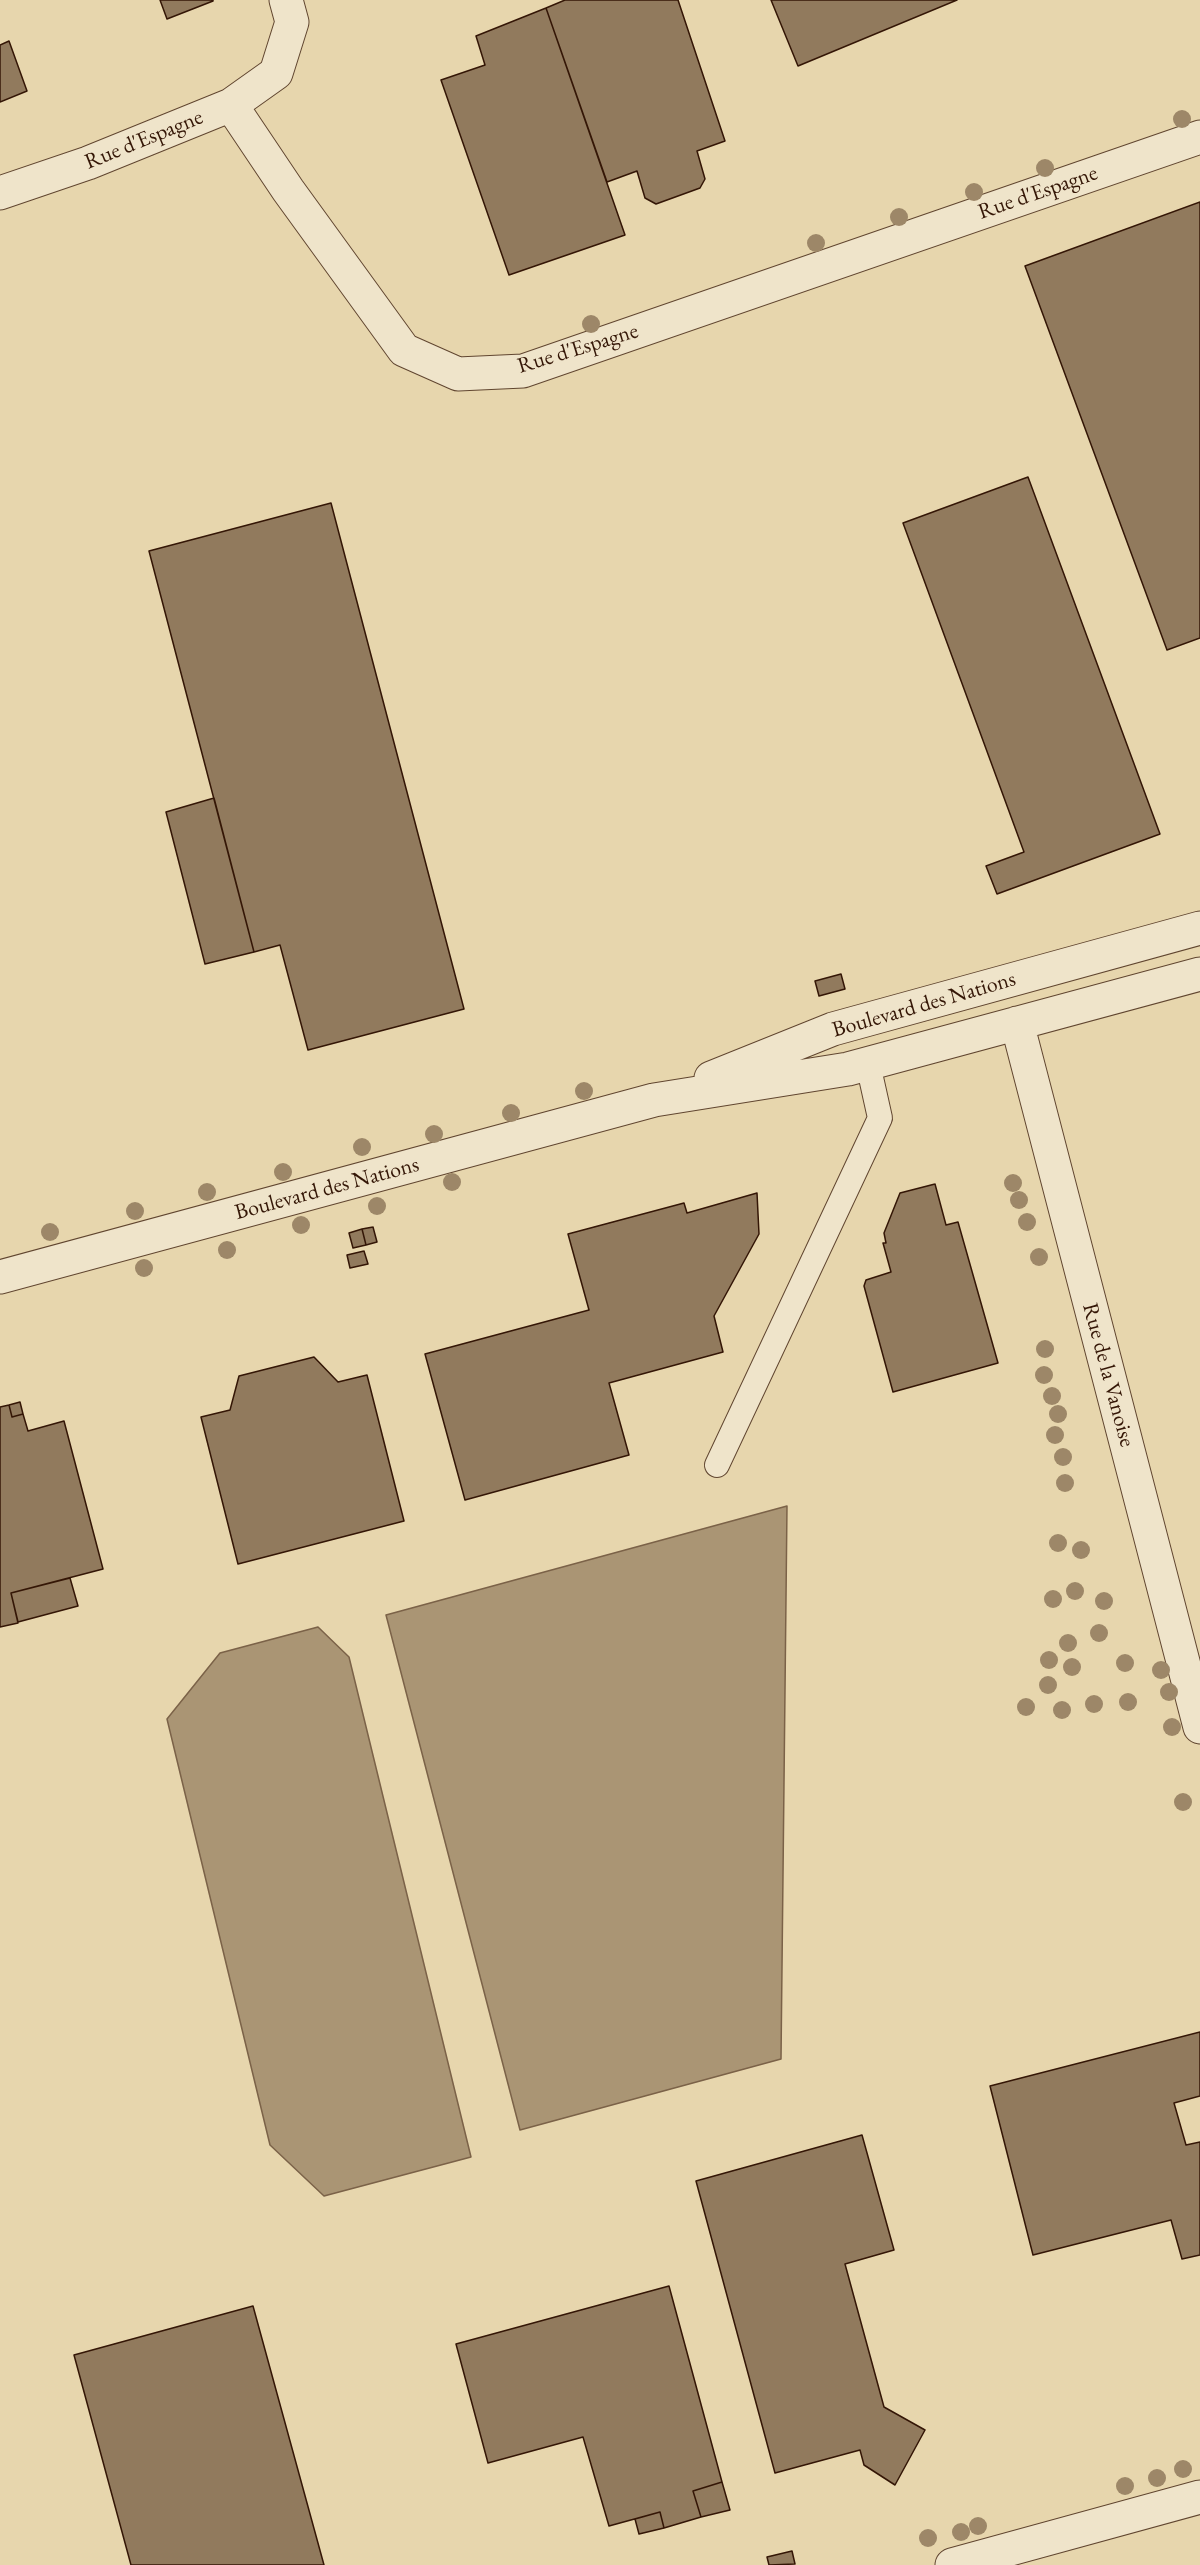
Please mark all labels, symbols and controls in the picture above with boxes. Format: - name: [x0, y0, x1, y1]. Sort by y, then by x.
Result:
- street label: Rue d'Espagne: [81, 104, 207, 176]
- street label: Rue d'Espagne: [975, 160, 1101, 226]
- street label: Rue d'Espagne: [514, 318, 642, 380]
- street label: Boulevard des Nations: [829, 966, 1019, 1044]
- street label: Boulevard des Nations: [232, 1152, 422, 1226]
- street label: Rue de la Vanoise: [1076, 1300, 1140, 1450]

